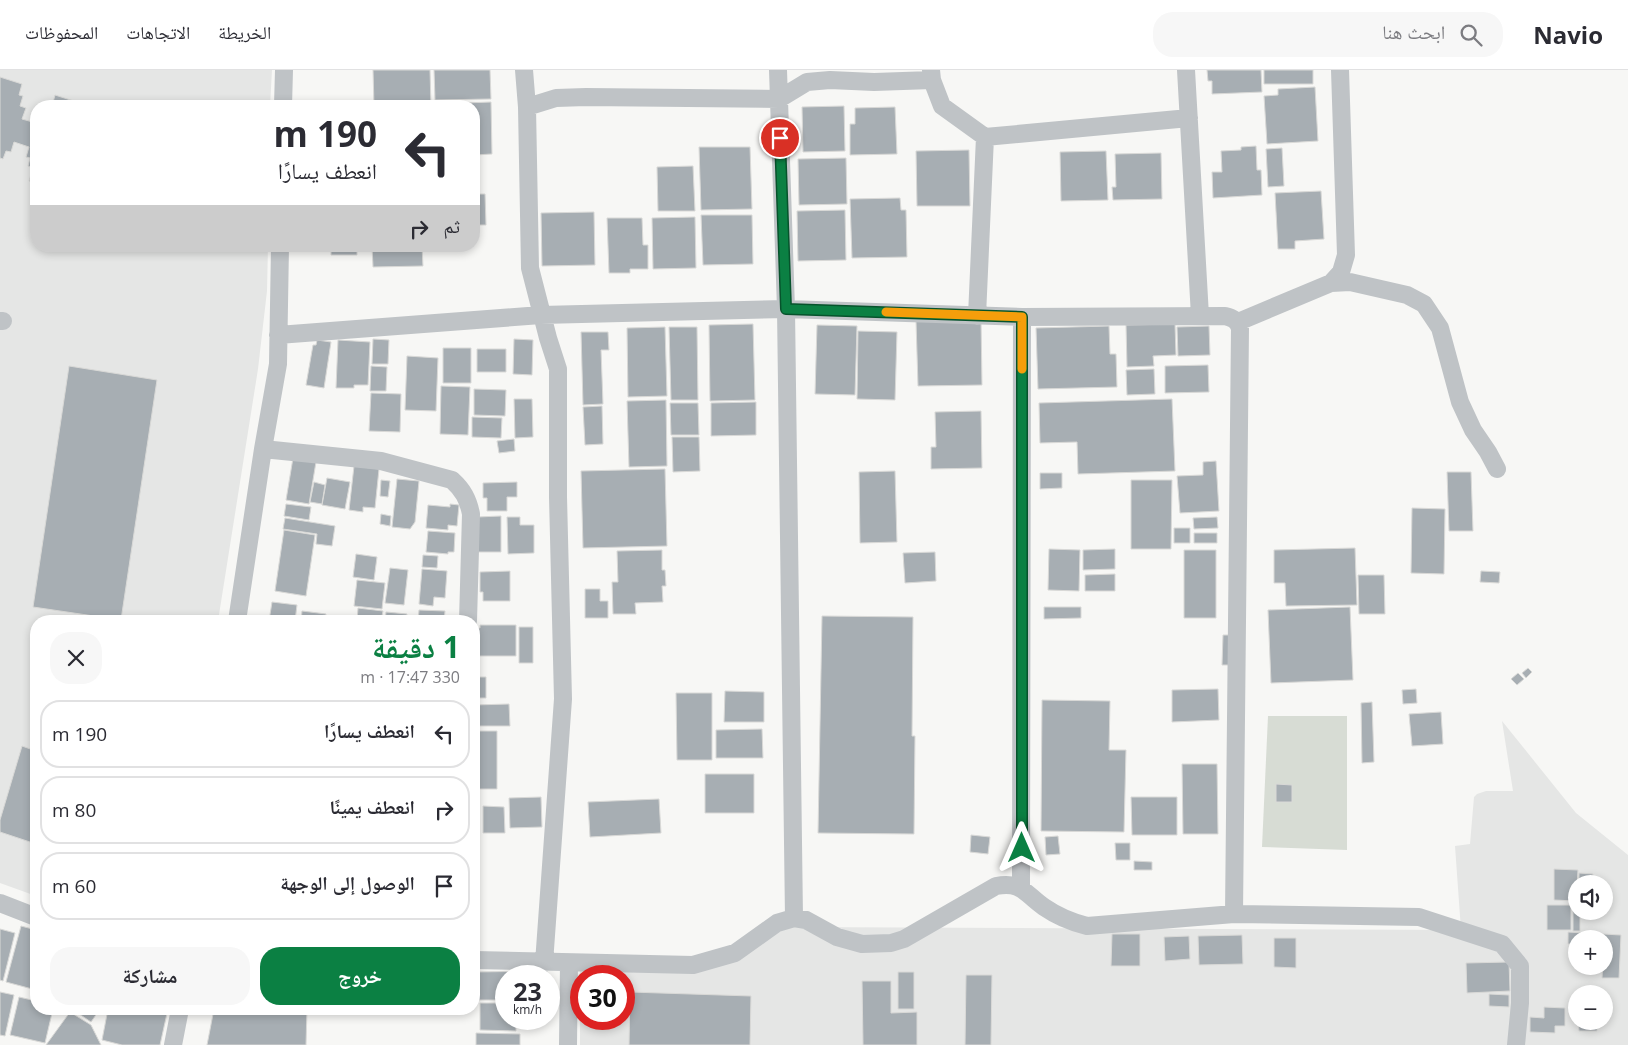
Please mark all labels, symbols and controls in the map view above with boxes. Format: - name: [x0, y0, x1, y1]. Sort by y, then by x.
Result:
- search box: [1153, 12, 1503, 57]
- text: Navio: [1533, 18, 1603, 51]
- text: ابحث هنا: [1382, 19, 1445, 45]
- text: المحفوظات: [25, 20, 98, 44]
- text: الاتجاهات: [126, 20, 190, 44]
- text: الخريطة: [218, 20, 271, 44]
- icon: search: [1457, 21, 1485, 49]
- text: 190 m: [273, 110, 377, 157]
- pin: [759, 117, 801, 159]
- icon: left: [395, 120, 460, 185]
- icon: arrive: [766, 124, 794, 152]
- text: انعطف يسارًا: [278, 155, 377, 185]
- text: ثم: [443, 213, 460, 239]
- icon: right: [405, 215, 433, 243]
- text: 1 دقيقة: [372, 626, 460, 667]
- button: close: [50, 632, 102, 684]
- text: 330 m · 17:47: [360, 666, 460, 688]
- text: انعطف يسارًا: [324, 718, 415, 744]
- icon: left: [430, 720, 458, 748]
- text: 190 m: [52, 721, 107, 747]
- text: انعطف يمينًا: [329, 794, 415, 820]
- icon: right: [430, 796, 458, 824]
- text: 80 m: [52, 797, 96, 823]
- position arrow: [995, 821, 1047, 873]
- text: الوصول إلى الوجهة: [280, 870, 415, 896]
- icon: arrive: [430, 872, 458, 900]
- text: 60 m: [52, 873, 96, 899]
- map controls: [1568, 875, 1613, 1030]
- button: sound: [1568, 875, 1613, 920]
- button: +: [1568, 930, 1613, 975]
- button: مشاركة: [50, 947, 250, 1005]
- button: خروج: [260, 947, 460, 1005]
- speed limit sign: 30: [570, 965, 635, 1030]
- text: 23: [513, 974, 542, 1008]
- button: −: [1568, 985, 1613, 1030]
- text: km/h: [513, 1001, 542, 1018]

